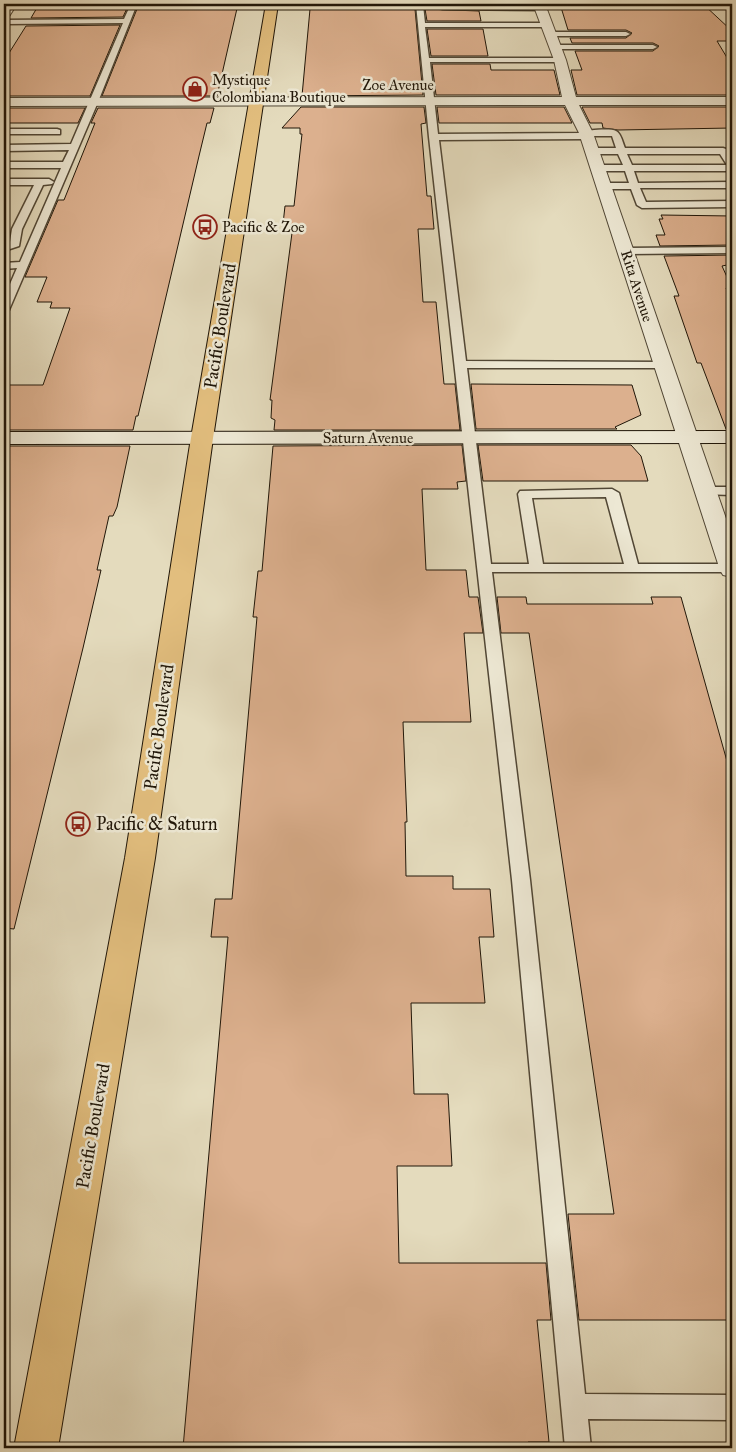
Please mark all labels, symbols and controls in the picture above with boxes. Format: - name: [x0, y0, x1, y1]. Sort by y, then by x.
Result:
- place label: Mystique Colombiana Boutique: [212, 71, 346, 107]
- shop icon: Mystique Colombiana Boutique: [182, 76, 208, 102]
- street label: Zoe Avenue: [362, 76, 434, 94]
- bus stop icon: Pacific & Zoe: [192, 214, 218, 240]
- place label: Pacific & Zoe: [222, 218, 305, 236]
- street label: Rita Avenue: [617, 248, 657, 324]
- street label: Pacific Boulevard: [199, 262, 241, 390]
- street label: Saturn Avenue: [323, 429, 413, 447]
- street label: Pacific Boulevard: [139, 663, 179, 791]
- bus stop icon: Pacific & Saturn: [65, 811, 91, 837]
- place label: Pacific & Saturn: [96, 813, 218, 835]
- street label: Pacific Boulevard: [71, 1062, 115, 1190]

